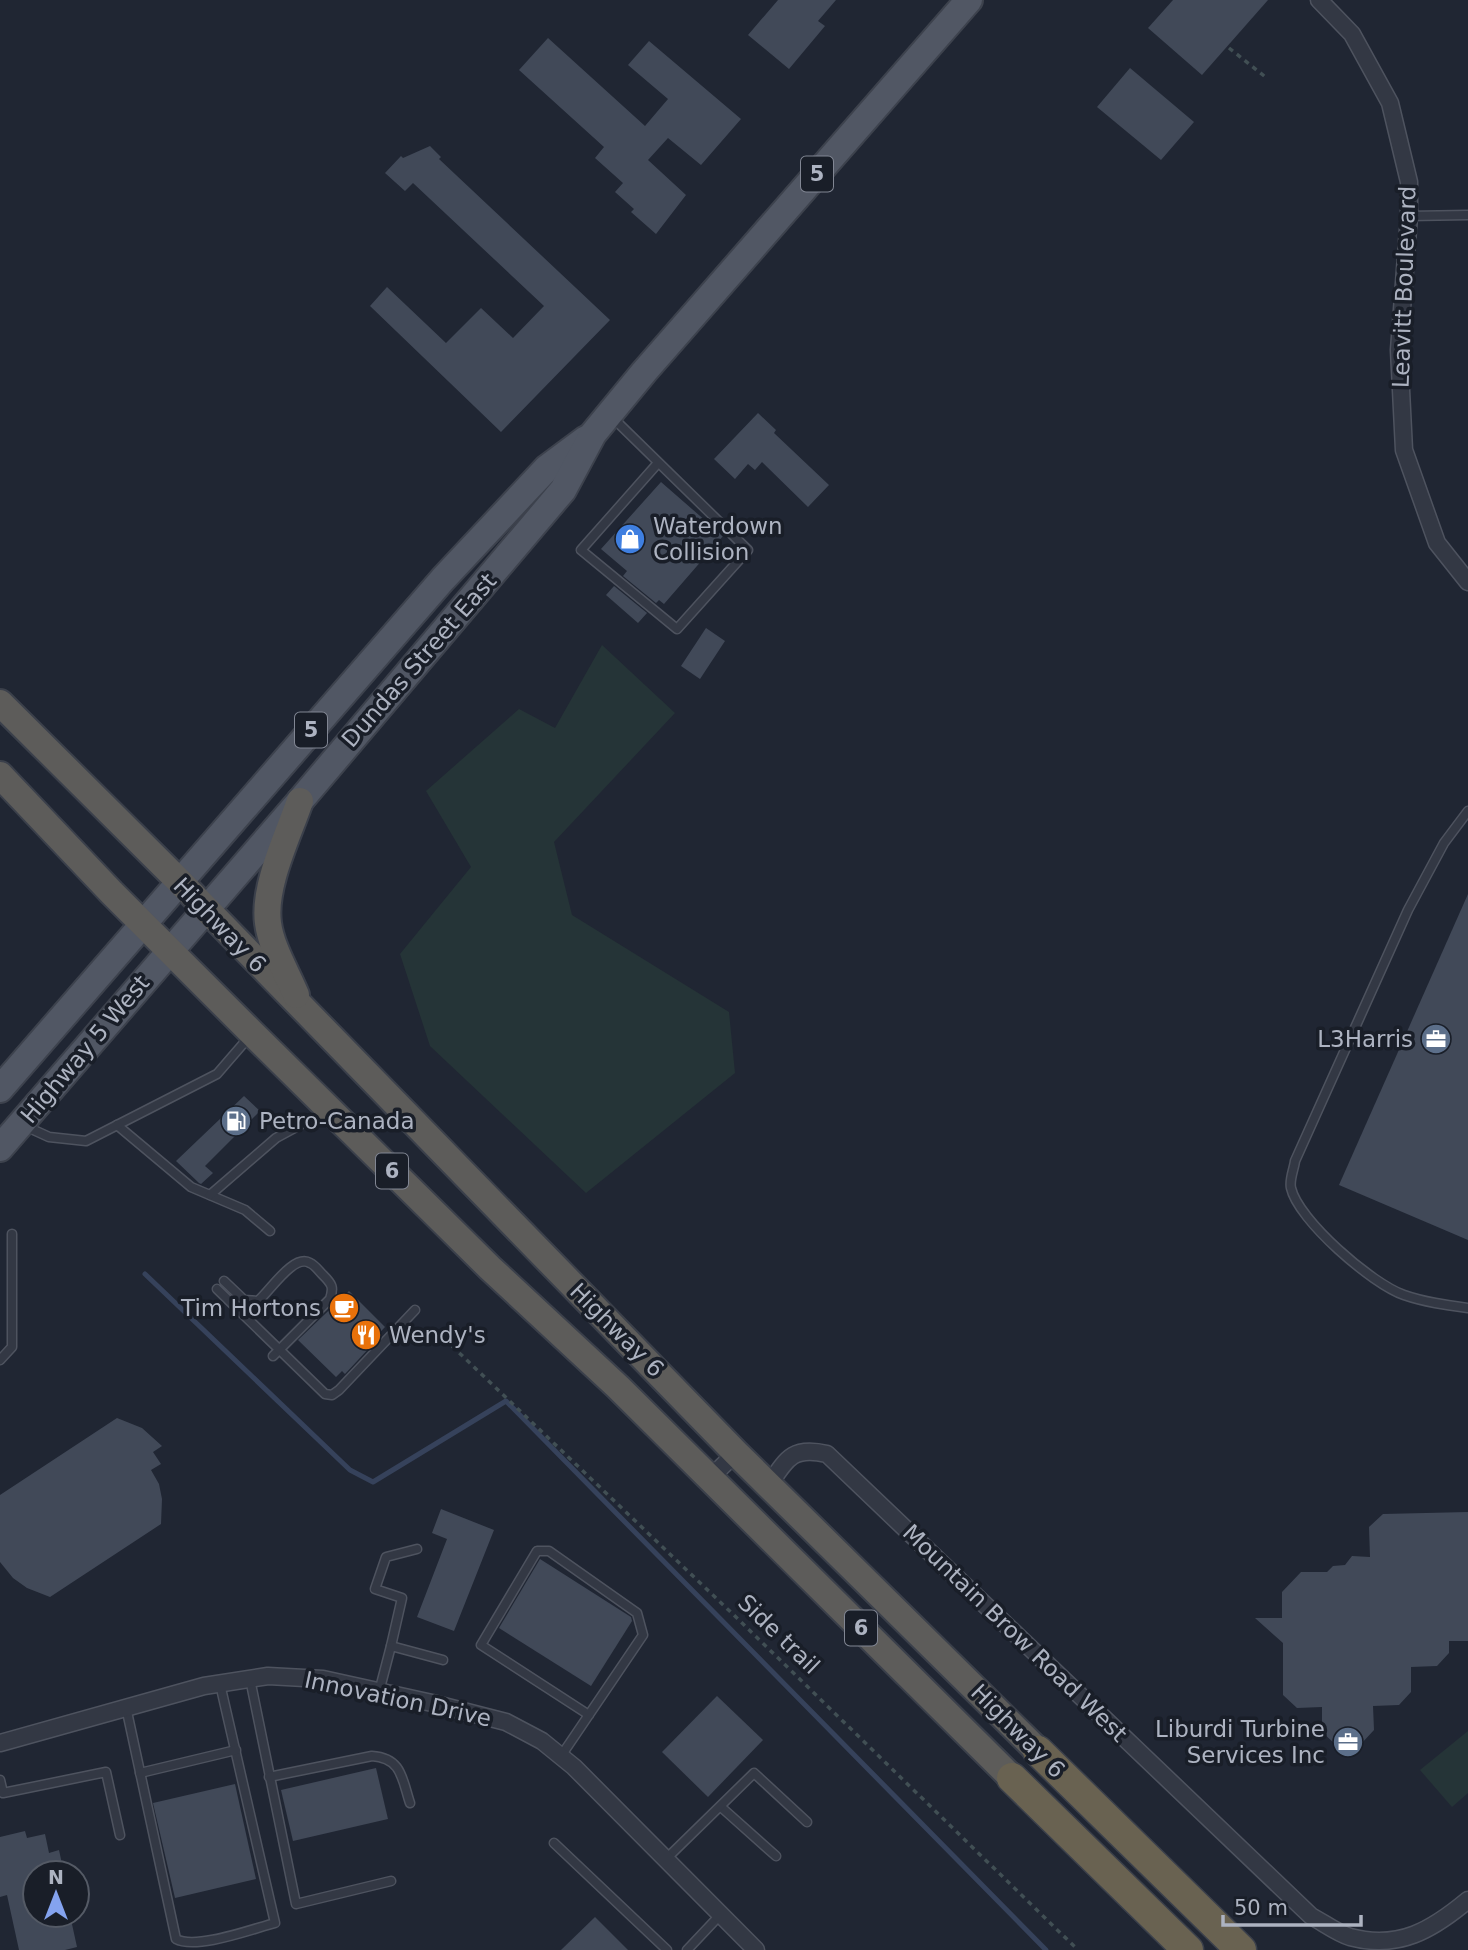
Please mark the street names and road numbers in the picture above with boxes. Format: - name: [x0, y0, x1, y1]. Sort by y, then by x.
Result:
- road number: 5: [801, 156, 833, 192]
- street label: Leavitt Boulevard: [1387, 185, 1421, 389]
- street label: Dundas Street East: [336, 568, 502, 752]
- road number: 5: [295, 712, 327, 748]
- street label: Highway 6: [169, 872, 271, 978]
- street label: Highway 5 West: [16, 970, 154, 1128]
- road number: 6: [376, 1154, 408, 1188]
- street label: Highway 6: [565, 1278, 669, 1382]
- street label: Mountain Brow Road West: [898, 1519, 1132, 1747]
- street label: Side trail: [733, 1589, 825, 1679]
- road number: 6: [845, 1610, 877, 1646]
- street label: Innovation Drive: [302, 1666, 494, 1732]
- street label: Highway 6: [966, 1679, 1070, 1783]

